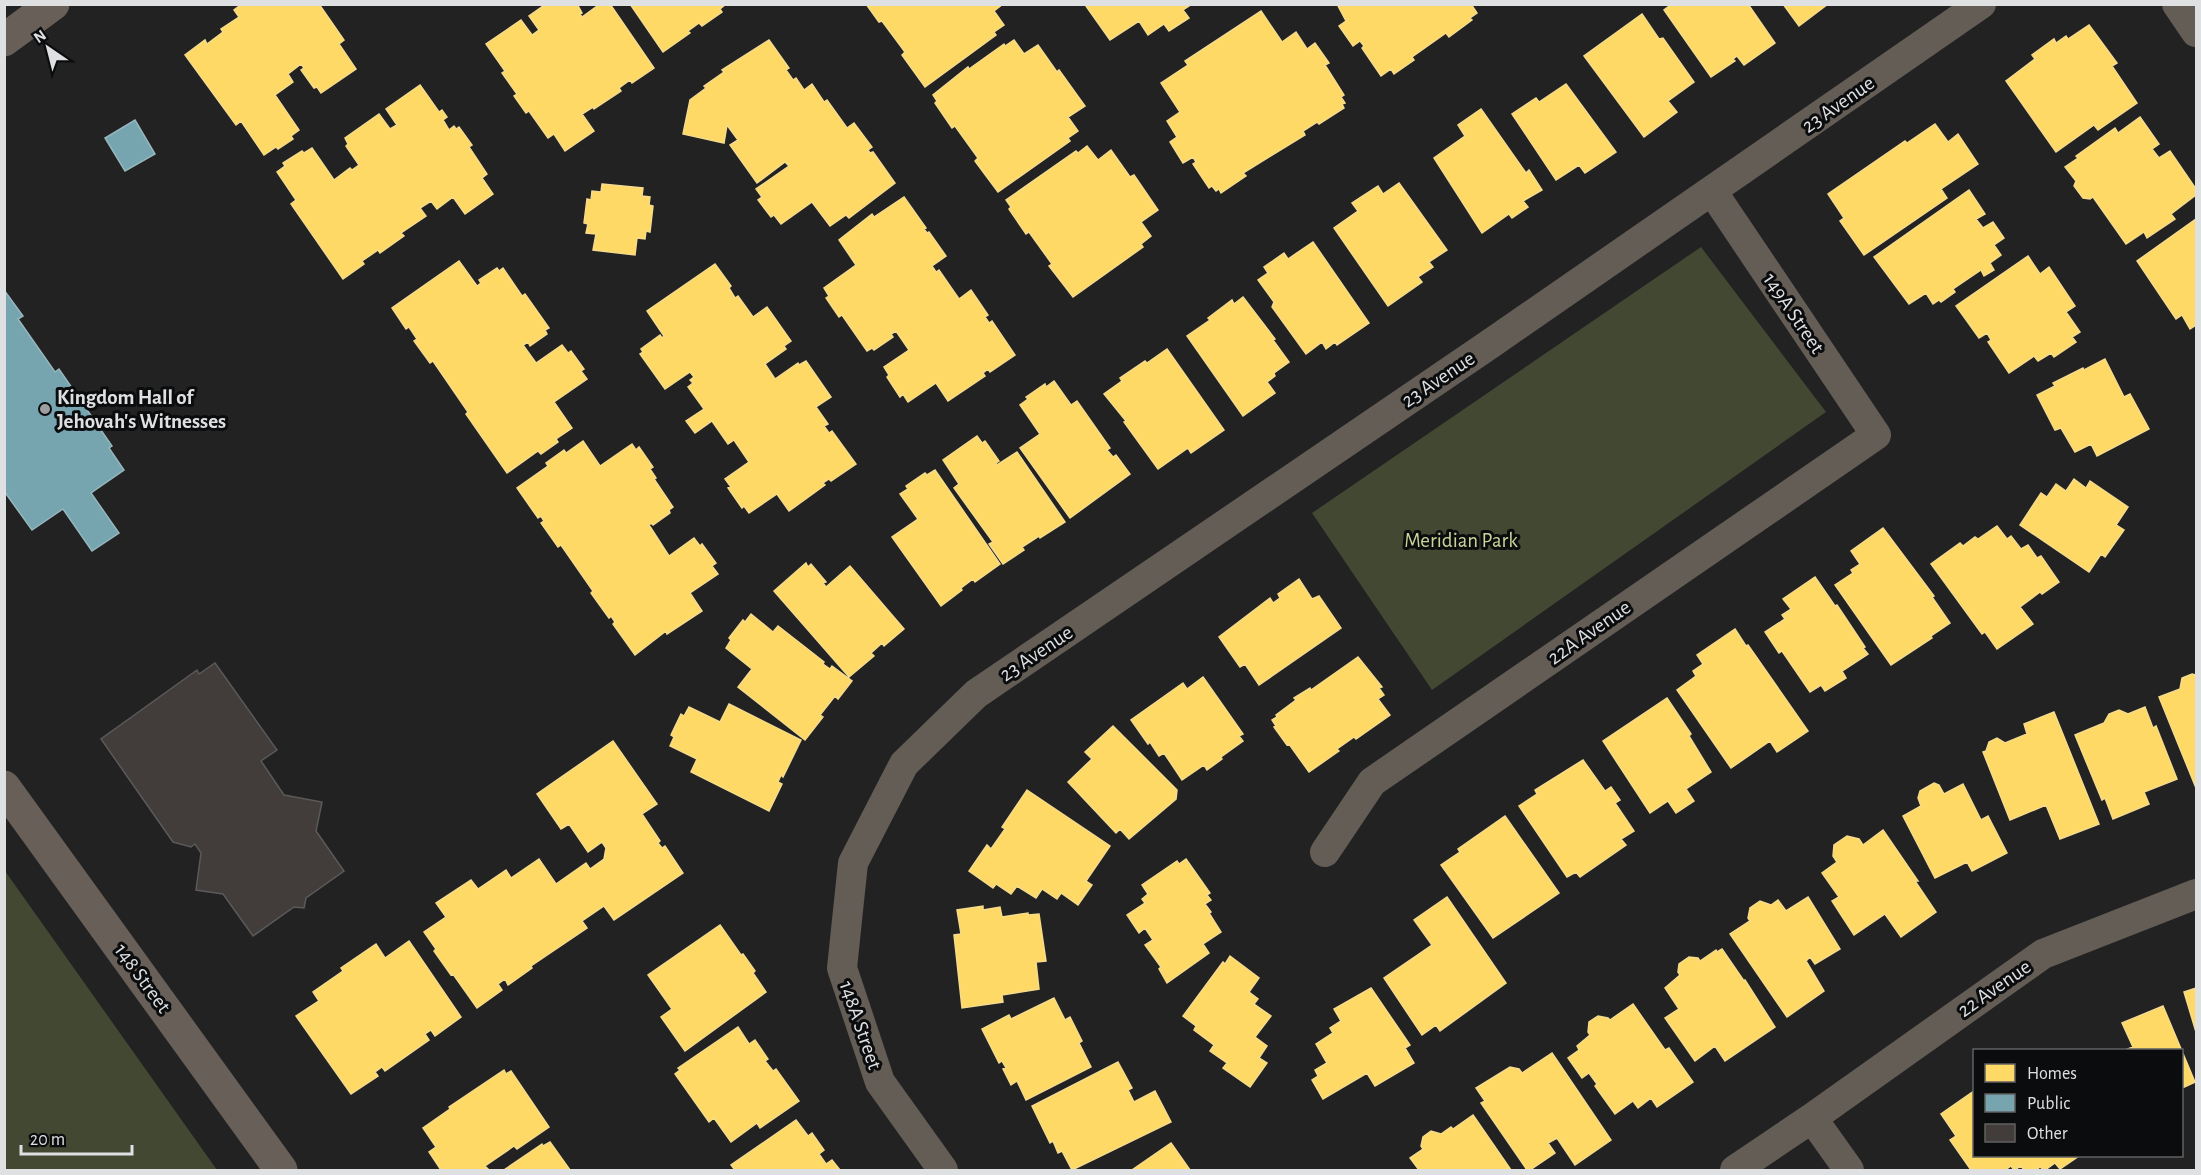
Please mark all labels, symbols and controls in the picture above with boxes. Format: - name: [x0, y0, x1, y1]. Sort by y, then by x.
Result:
- north arrow: [18, 18, 78, 78]
- text: N: [31, 27, 49, 46]
- street label: 23 Avenue: [1798, 72, 1878, 137]
- street label: 149A Street: [1759, 269, 1828, 358]
- street label: 23 Avenue: [1398, 348, 1479, 411]
- place label: Kingdom Hall of Jehovah's Witnesses: [57, 387, 226, 432]
- marker: Kingdom Hall of Jehovah's Witnesses: [38, 402, 52, 416]
- park label: Meridian Park: [1404, 530, 1518, 551]
- street label: 22A Avenue: [1544, 596, 1635, 669]
- street label: 23 Avenue: [996, 622, 1077, 685]
- street label: 148 Street: [111, 940, 175, 1017]
- street label: 22 Avenue: [1954, 956, 2035, 1021]
- street label: 148A Street: [836, 978, 886, 1073]
- legend: [1973, 1049, 2183, 1157]
- text: Homes: [2027, 1065, 2077, 1083]
- text: Public: [2027, 1095, 2070, 1113]
- scale bar: [21, 1118, 132, 1156]
- text: Other: [2027, 1125, 2068, 1143]
- text: 20 m: [30, 1131, 65, 1149]

